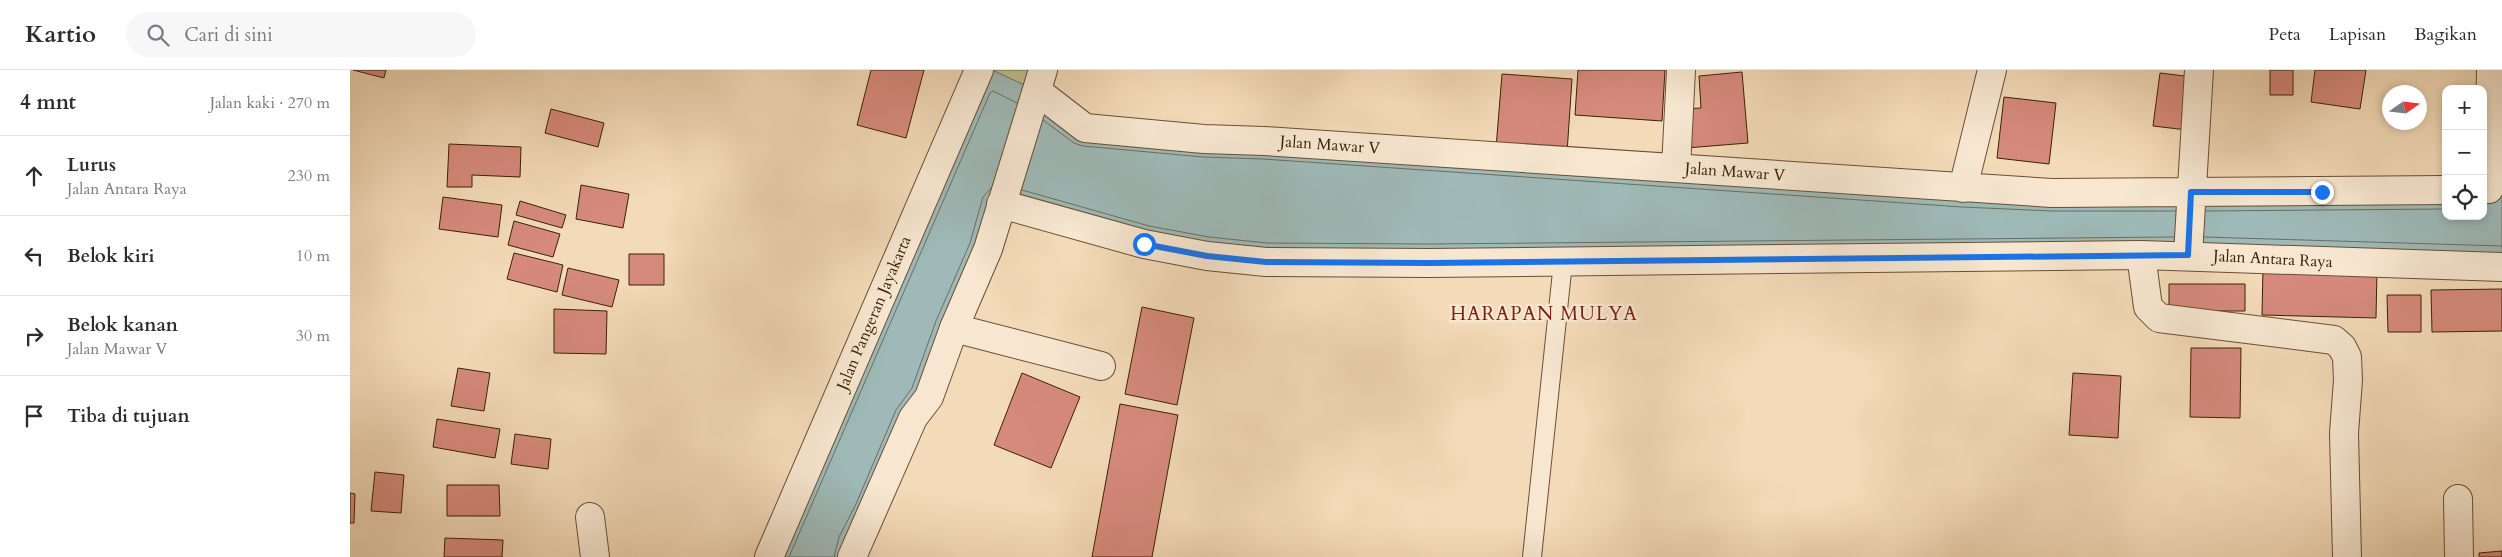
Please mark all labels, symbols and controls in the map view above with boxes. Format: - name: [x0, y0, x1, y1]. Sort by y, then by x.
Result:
- search box: [126, 12, 476, 57]
- text: Kartio: [25, 18, 96, 51]
- icon: search: [144, 21, 172, 49]
- text: Cari di sini: [184, 22, 273, 48]
- text: Peta: [2269, 22, 2301, 47]
- text: Lapisan: [2329, 22, 2386, 47]
- text: Bagikan: [2414, 22, 2477, 47]
- north arrow: [2382, 85, 2427, 130]
- map controls: [2442, 85, 2487, 220]
- button: +: [2442, 85, 2487, 130]
- text: 4 mnt: [20, 88, 76, 117]
- text: Jalan kaki · 270 m: [210, 92, 330, 114]
- street label: Jalan Mawar V: [1277, 130, 1381, 159]
- button: −: [2442, 130, 2487, 175]
- text: Lurus: [67, 152, 116, 178]
- street label: Jalan Mawar V: [1682, 157, 1786, 186]
- icon: ahead: [20, 162, 48, 190]
- text: 230 m: [288, 165, 330, 187]
- button: locate: [2442, 175, 2487, 220]
- text: Jalan Antara Raya: [67, 178, 187, 200]
- route end: [2311, 181, 2334, 204]
- street label: Jalan Pangeran Jayakarta: [831, 232, 916, 395]
- route start: [1133, 233, 1156, 256]
- icon: left: [20, 242, 48, 270]
- text: Belok kiri: [67, 243, 154, 269]
- text: 10 m: [296, 245, 330, 267]
- street label: Jalan Antara Raya: [2211, 245, 2333, 273]
- district label: HARAPAN MULYA: [1450, 301, 1638, 327]
- text: Belok kanan: [67, 312, 178, 338]
- icon: right: [20, 322, 48, 350]
- text: 30 m: [296, 325, 330, 347]
- text: Jalan Mawar V: [67, 338, 167, 360]
- icon: arrive: [20, 402, 48, 430]
- text: Tiba di tujuan: [67, 403, 190, 429]

